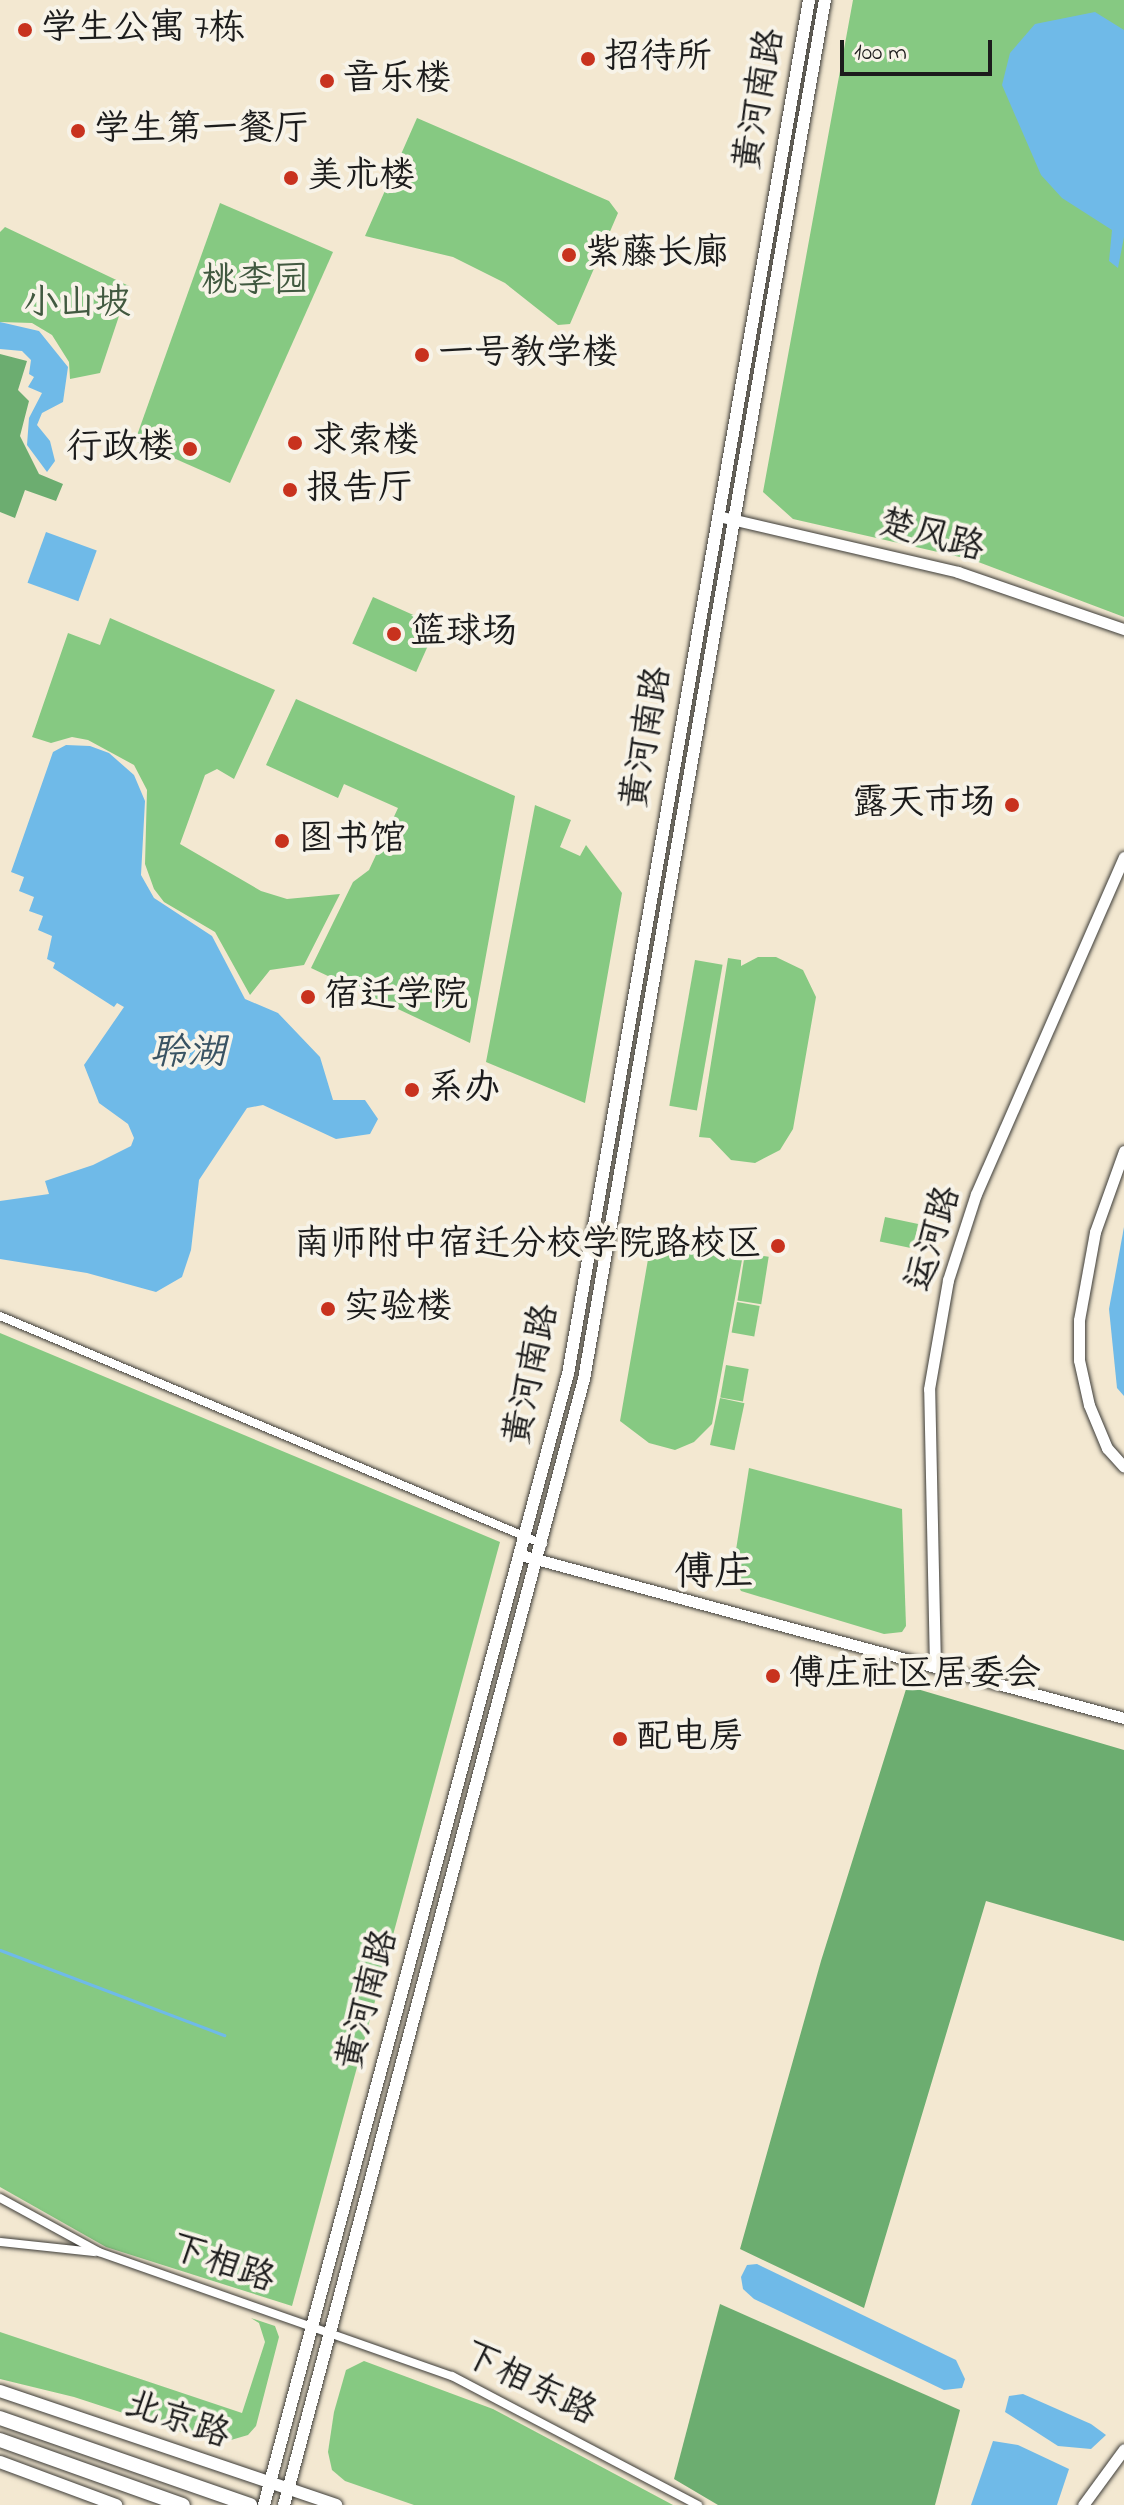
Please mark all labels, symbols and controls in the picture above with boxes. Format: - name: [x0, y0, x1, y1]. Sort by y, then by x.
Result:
- place label: 学生公寓 7栋: [41, 8, 245, 52]
- marker: 学生公寓 7栋: [16, 21, 34, 39]
- scale bar: [844, 24, 996, 74]
- street label: 黄河南路: [727, 25, 795, 175]
- text: 100 m: [854, 36, 907, 71]
- place label: 招待所: [604, 37, 712, 81]
- marker: 招待所: [579, 50, 597, 68]
- place label: 音乐楼: [343, 59, 451, 103]
- marker: 音乐楼: [318, 72, 336, 90]
- place label: 学生第一餐厅: [94, 109, 310, 153]
- marker: 学生第一餐厅: [69, 122, 87, 140]
- place label: 美术楼: [307, 156, 415, 200]
- marker: 美术楼: [282, 169, 300, 187]
- place label: 紫藤长廊: [585, 233, 729, 277]
- marker: 紫藤长廊: [560, 246, 578, 264]
- park label: 桃李园: [201, 261, 309, 305]
- park label: 小山坡: [23, 283, 131, 327]
- place label: 一号教学楼: [438, 333, 618, 377]
- marker: 一号教学楼: [413, 346, 431, 364]
- place label: 求索楼: [311, 421, 419, 465]
- place label: 行政楼: [66, 427, 174, 471]
- marker: 求索楼: [286, 434, 304, 452]
- marker: 行政楼: [181, 440, 199, 458]
- place label: 报告厅: [306, 468, 414, 512]
- marker: 报告厅: [281, 481, 299, 499]
- street label: 楚风路: [873, 502, 989, 572]
- place label: 篮球场: [410, 612, 518, 656]
- marker: 篮球场: [385, 625, 403, 643]
- street label: 黄河南路: [614, 663, 682, 813]
- place label: 露天市场: [852, 783, 996, 827]
- marker: 露天市场: [1003, 796, 1021, 814]
- place label: 图书馆: [298, 819, 406, 863]
- marker: 图书馆: [273, 832, 291, 850]
- place label: 宿迁学院: [324, 975, 468, 1019]
- marker: 宿迁学院: [299, 988, 317, 1006]
- water label: 聆湖: [150, 1032, 226, 1078]
- place label: 系办: [428, 1068, 500, 1112]
- marker: 系办: [403, 1081, 421, 1099]
- street label: 运河路: [899, 1181, 971, 1297]
- place label: 南师附中宿迁分校学院路校区: [294, 1224, 762, 1268]
- marker: 南师附中宿迁分校学院路校区: [769, 1237, 787, 1255]
- place label: 实验楼: [344, 1287, 452, 1331]
- marker: 实验楼: [319, 1300, 337, 1318]
- street label: 黄河南路: [497, 1300, 569, 1450]
- district label: 傅庄: [674, 1551, 754, 1599]
- place label: 傅庄社区居委会: [789, 1654, 1041, 1698]
- marker: 傅庄社区居委会: [764, 1667, 782, 1685]
- place label: 配电房: [636, 1717, 744, 1761]
- marker: 配电房: [611, 1730, 629, 1748]
- street label: 黄河南路: [330, 1925, 408, 2075]
- street label: 下相路: [164, 2227, 280, 2303]
- street label: 下相东路: [455, 2334, 603, 2436]
- street label: 北京路: [119, 2383, 235, 2459]

